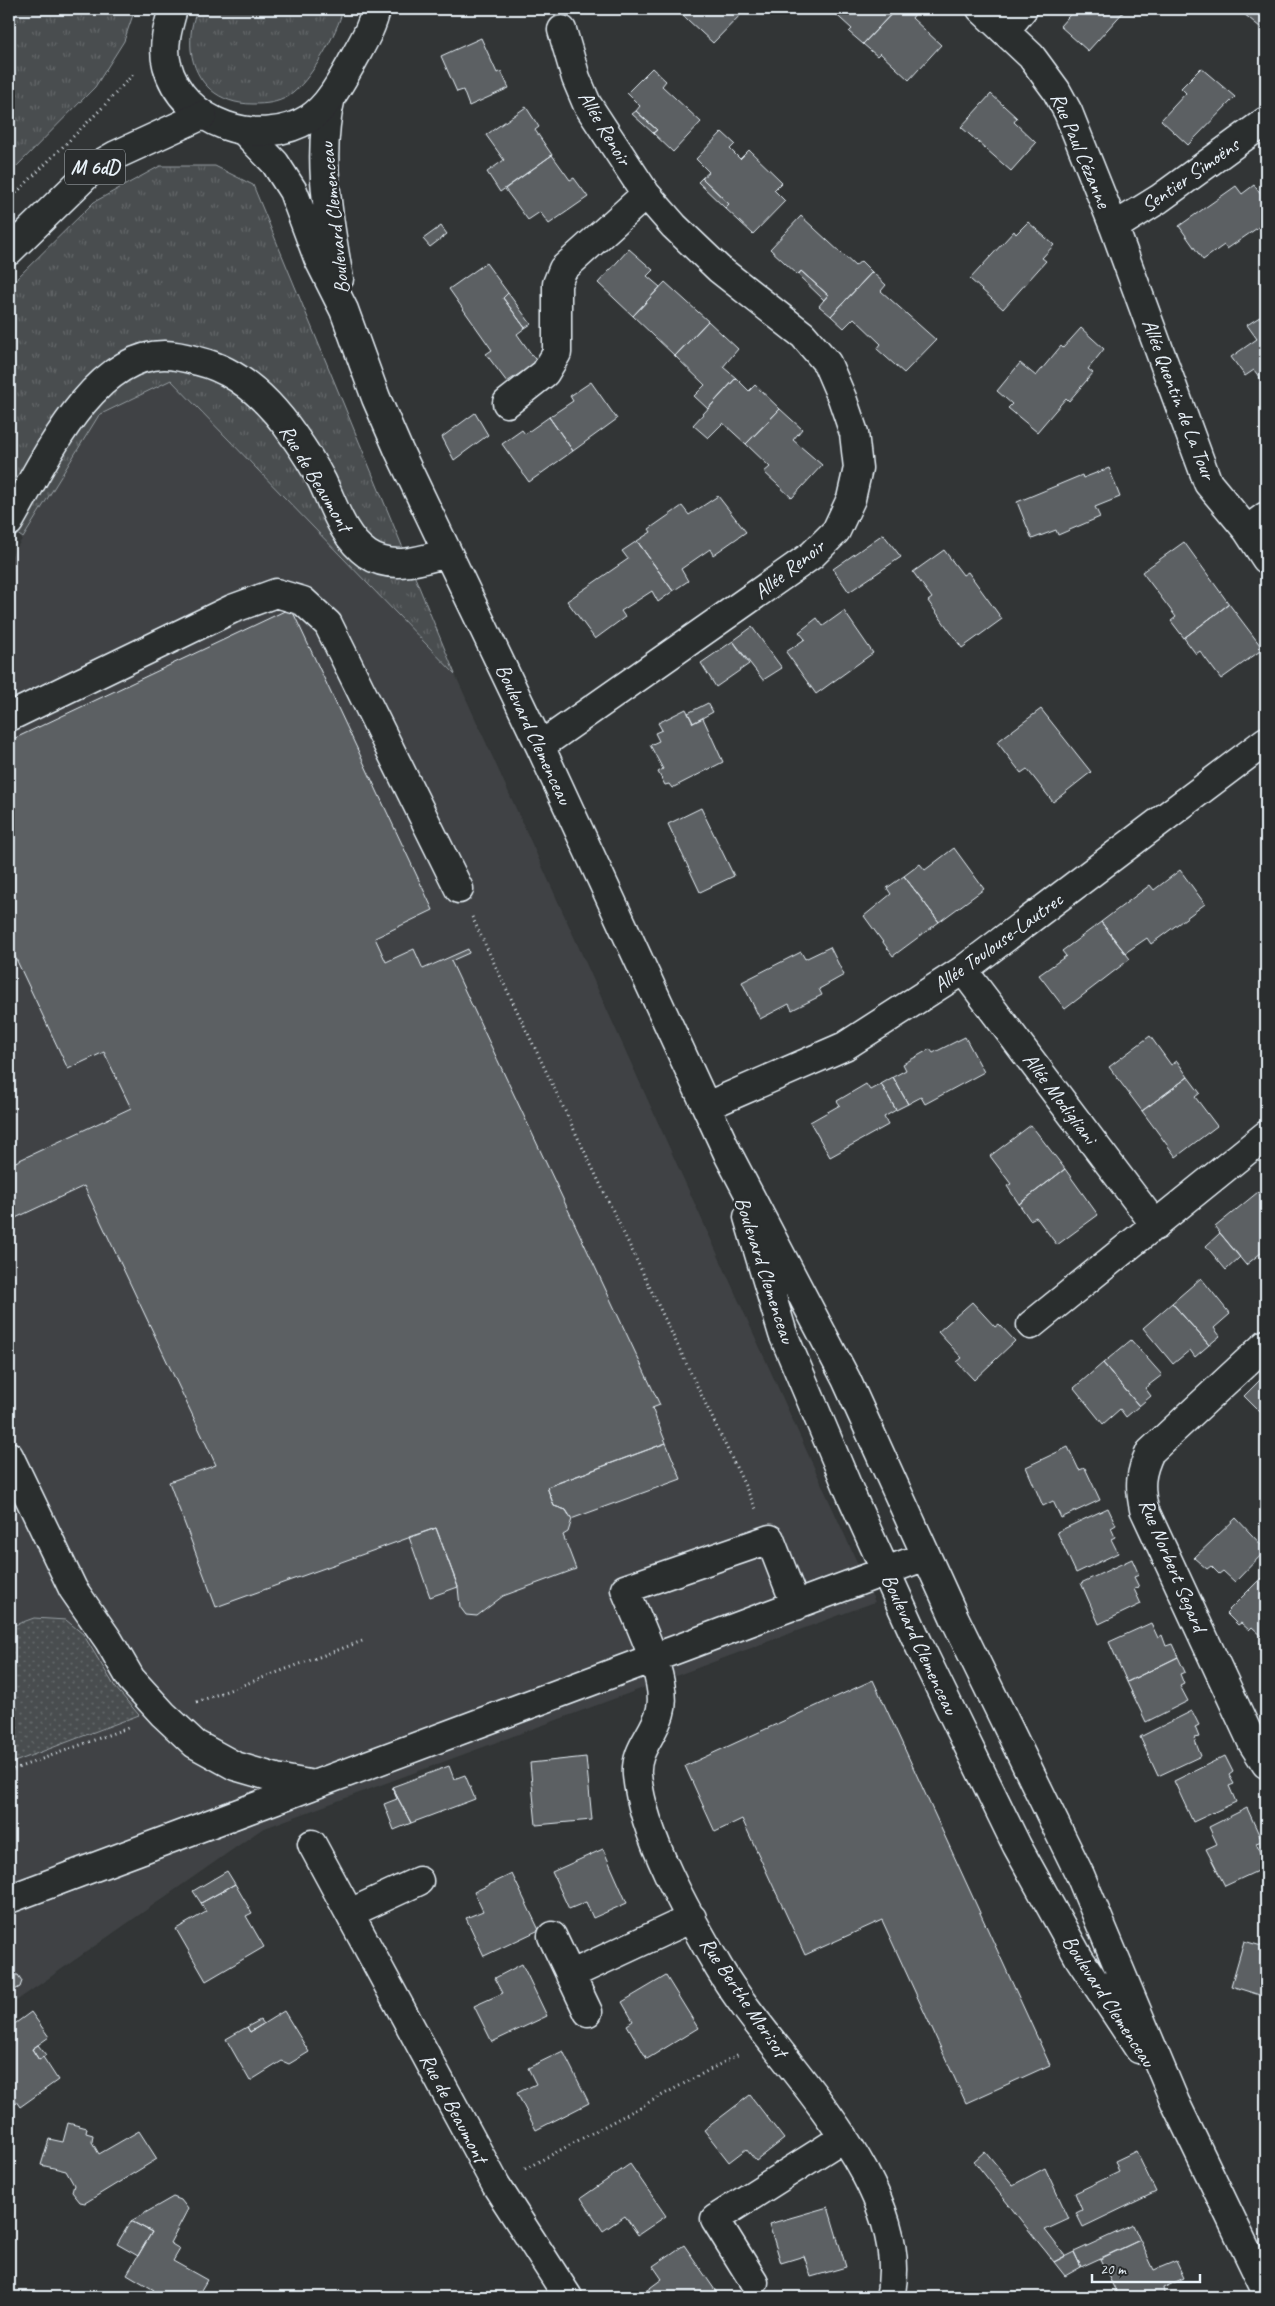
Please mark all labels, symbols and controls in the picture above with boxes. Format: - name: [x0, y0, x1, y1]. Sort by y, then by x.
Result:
- street label: Allée Renoir: [573, 86, 638, 171]
- street label: Rue Paul Cézanne: [1045, 88, 1117, 213]
- street label: Sentier Simoëns: [1136, 131, 1245, 218]
- street label: Boulevard Clemenceau: [313, 140, 355, 295]
- road number: M 6dD: [65, 150, 125, 184]
- street label: Allée Quentin de La Tour: [1136, 315, 1222, 485]
- street label: Rue de Beaumont: [274, 420, 360, 539]
- street label: Allée Renoir: [748, 532, 831, 605]
- street label: Boulevard Clemenceau: [490, 660, 578, 810]
- street label: Allée Toulouse-Lautrec: [928, 886, 1069, 998]
- street label: Allée Modigliani: [1017, 1047, 1105, 1151]
- street label: Boulevard Clemenceau: [729, 1194, 801, 1348]
- street label: Rue Norbert Segard: [1133, 1495, 1214, 1639]
- street label: Boulevard Clemenceau: [876, 1570, 964, 1720]
- street label: Boulevard Clemenceau: [1057, 1930, 1162, 2073]
- street label: Rue Berthe Morisot: [694, 1932, 795, 2065]
- street label: Rue de Beaumont: [414, 2049, 495, 2170]
- scale bar: [1092, 2251, 1200, 2283]
- text: 20 m: [1100, 2260, 1127, 2279]

